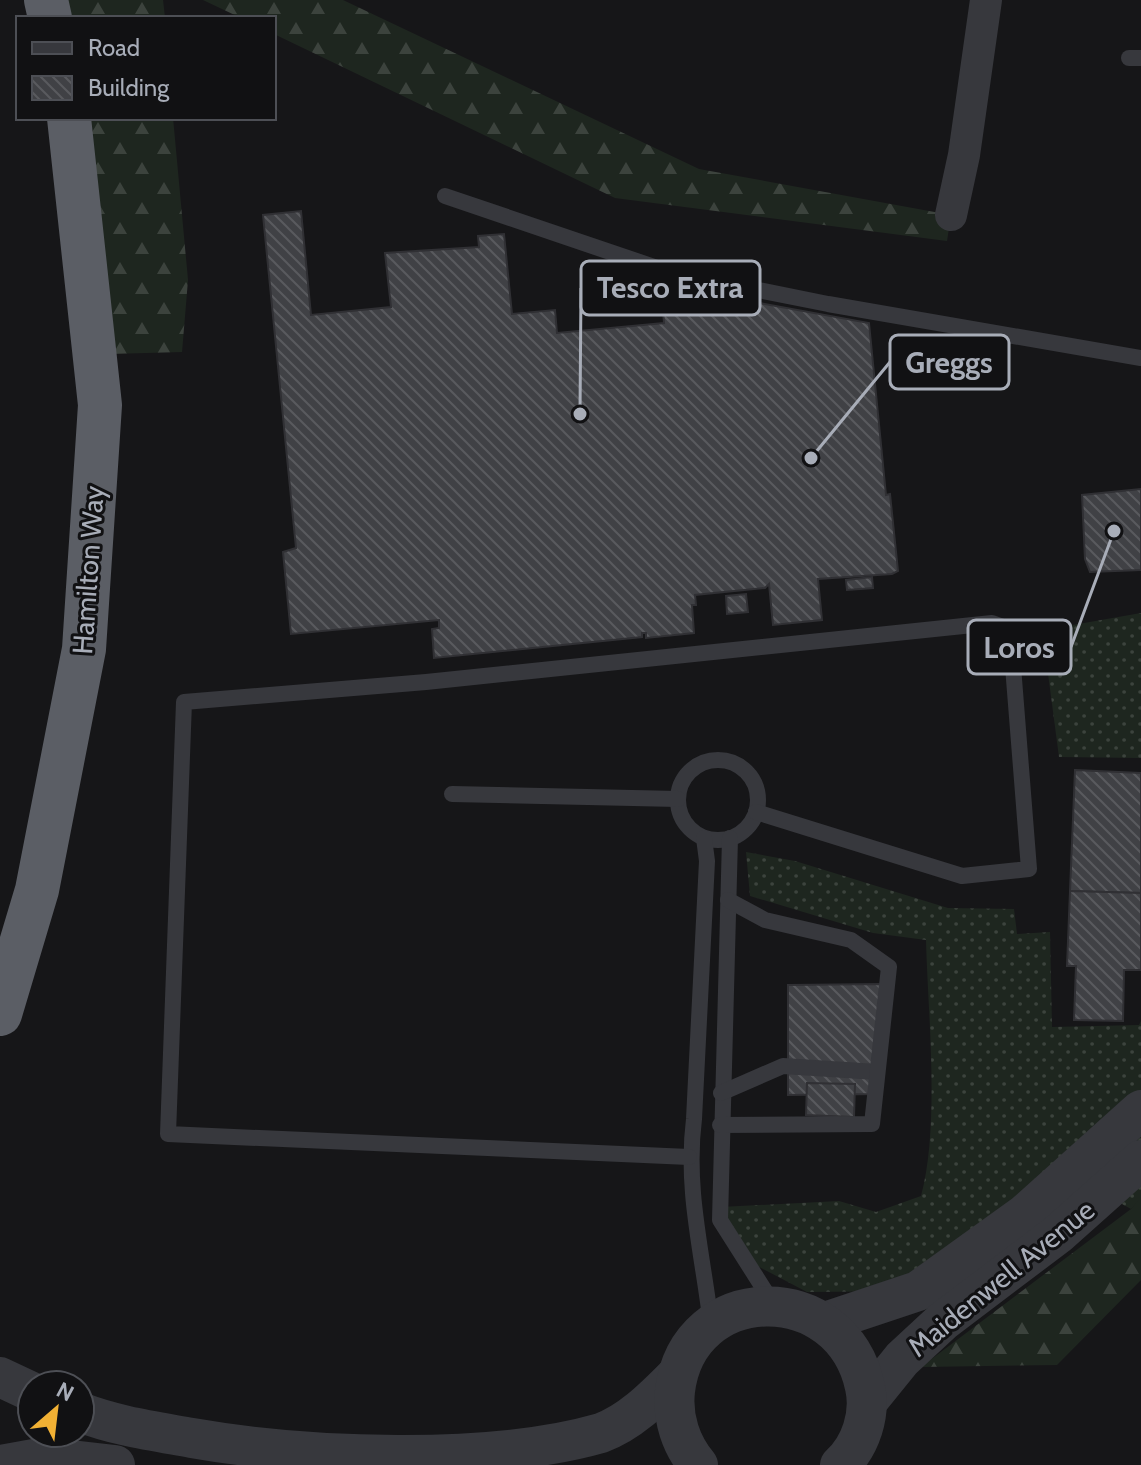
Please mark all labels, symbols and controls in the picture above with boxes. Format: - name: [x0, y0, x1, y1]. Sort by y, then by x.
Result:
- legend: [16, 16, 276, 120]
- text: Road: [88, 33, 140, 62]
- text: Building: [88, 73, 170, 102]
- callout: Tesco Extra: [581, 261, 760, 315]
- text: Tesco Extra: [597, 269, 743, 306]
- callout: Greggs: [890, 335, 1009, 389]
- text: Greggs: [905, 344, 993, 381]
- street label: Hamilton Way: [65, 485, 111, 655]
- callout: Loros: [968, 620, 1071, 674]
- text: Loros: [983, 629, 1055, 666]
- street label: Maidenwell Avenue: [901, 1192, 1101, 1364]
- north arrow: [16, 1369, 96, 1449]
- text: N: [52, 1376, 78, 1407]

